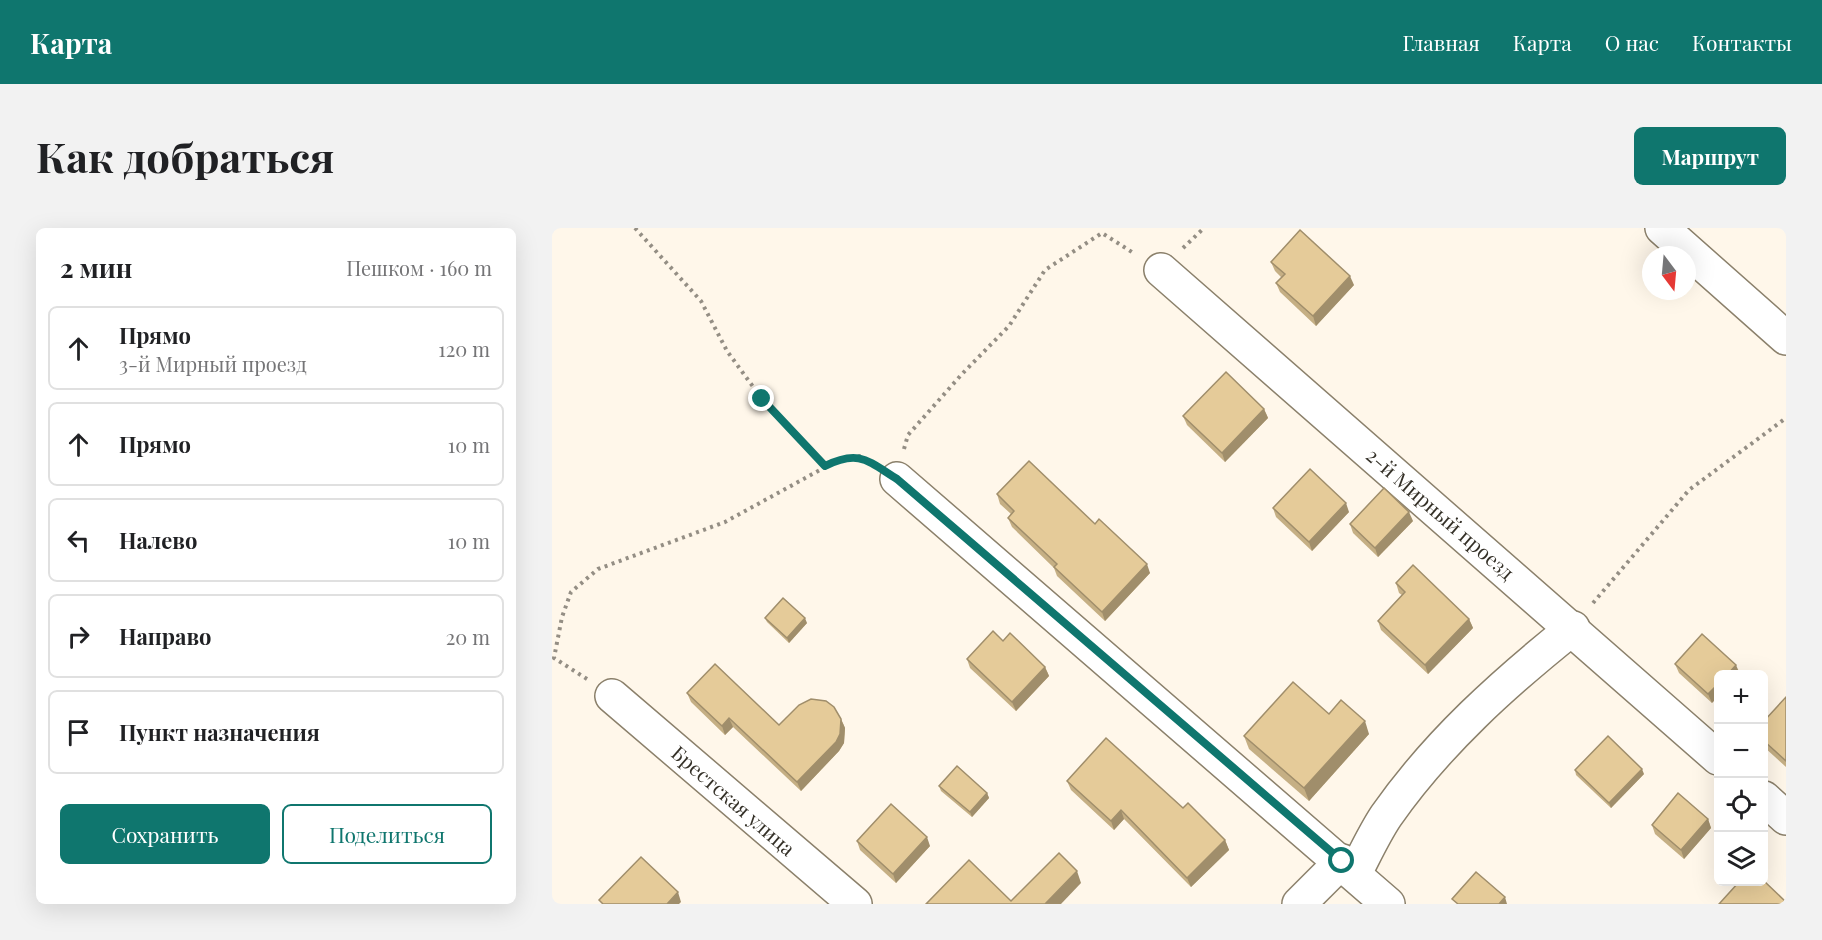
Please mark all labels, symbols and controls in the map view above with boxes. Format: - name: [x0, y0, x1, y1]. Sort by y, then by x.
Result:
- text: Карта: [30, 24, 112, 61]
- text: Главная: [1402, 28, 1480, 56]
- text: Карта: [1513, 28, 1572, 56]
- text: О нас: [1605, 28, 1659, 56]
- text: Контакты: [1692, 28, 1792, 56]
- button: Маршрут: [1634, 127, 1786, 185]
- text: Как добраться: [36, 128, 335, 184]
- north arrow: [1642, 246, 1696, 300]
- text: 2 мин: [60, 250, 132, 285]
- text: Пешком · 160 m: [346, 254, 492, 281]
- text: Прямо: [119, 320, 191, 350]
- icon: ahead: [62, 332, 95, 365]
- text: 120 m: [438, 335, 490, 362]
- text: 3-й Мирный проезд: [119, 350, 307, 377]
- route end: [748, 385, 774, 411]
- icon: ahead: [62, 428, 95, 461]
- text: Прямо: [119, 429, 191, 459]
- text: 10 m: [448, 431, 490, 458]
- street label: 2-й Мирный проезд: [1361, 441, 1521, 585]
- icon: left: [62, 524, 95, 557]
- text: Налево: [119, 525, 197, 555]
- text: 10 m: [448, 527, 490, 554]
- icon: right: [62, 620, 95, 653]
- text: Направо: [119, 621, 212, 651]
- text: 20 m: [446, 623, 490, 650]
- map controls: [1714, 670, 1768, 886]
- button: +: [1714, 670, 1768, 724]
- icon: arrive: [62, 716, 95, 749]
- text: Пункт назначения: [119, 717, 320, 747]
- button: −: [1714, 724, 1768, 778]
- street label: Брестская улица: [667, 739, 801, 861]
- button: locate: [1714, 778, 1768, 832]
- button: Сохранить: [60, 804, 270, 864]
- button: Поделиться: [282, 804, 492, 864]
- button: layers: [1714, 832, 1768, 886]
- route start: [1328, 847, 1354, 873]

